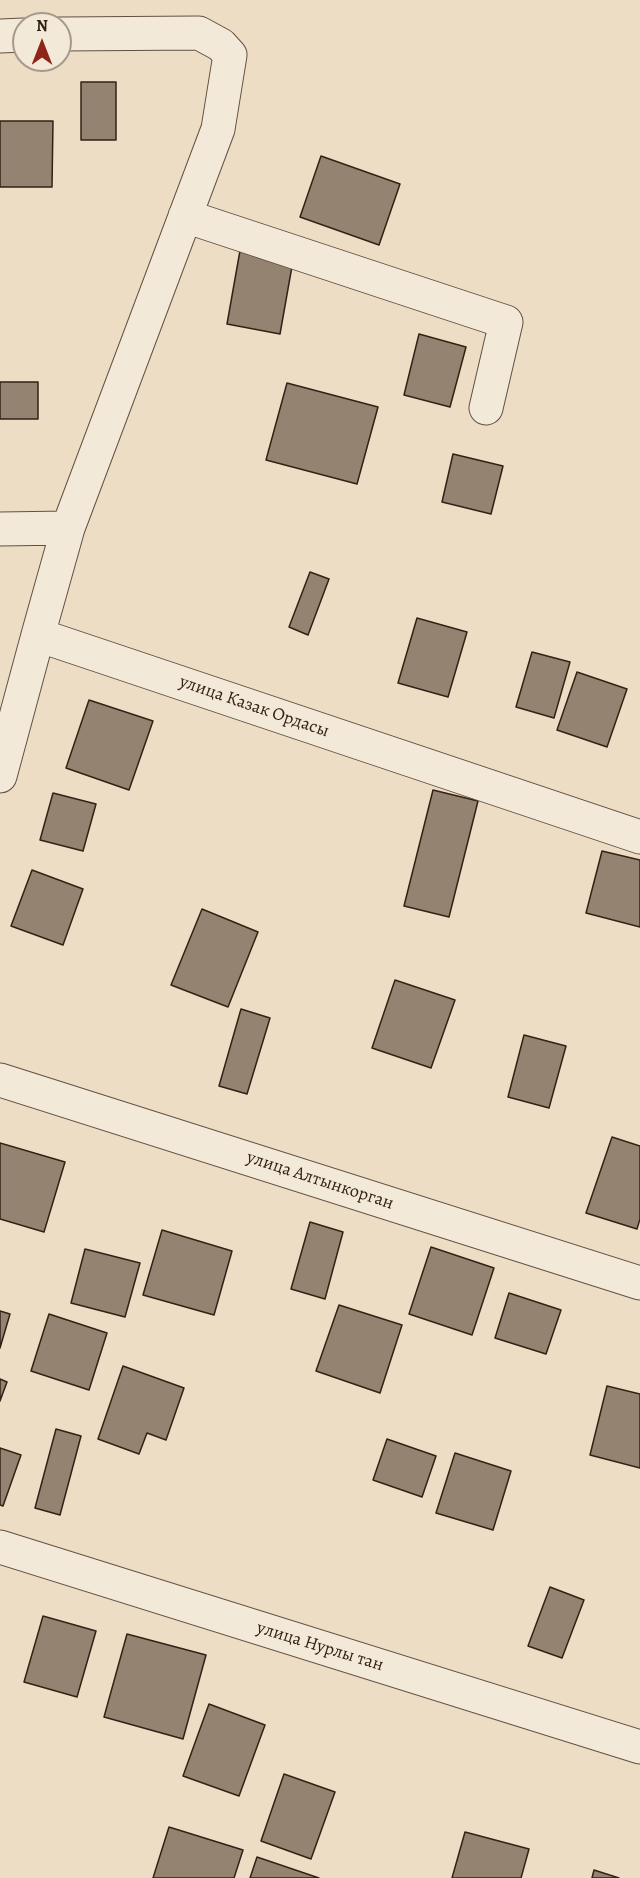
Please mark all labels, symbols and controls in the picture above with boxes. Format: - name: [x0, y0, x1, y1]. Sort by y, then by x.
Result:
- north arrow: [12, 12, 72, 72]
- text: N: [36, 15, 48, 37]
- street label: улица Казак Ордасы: [176, 671, 332, 743]
- street label: улица Алтынкорган: [244, 1147, 396, 1215]
- street label: улица Нурлы тан: [254, 1617, 386, 1677]

